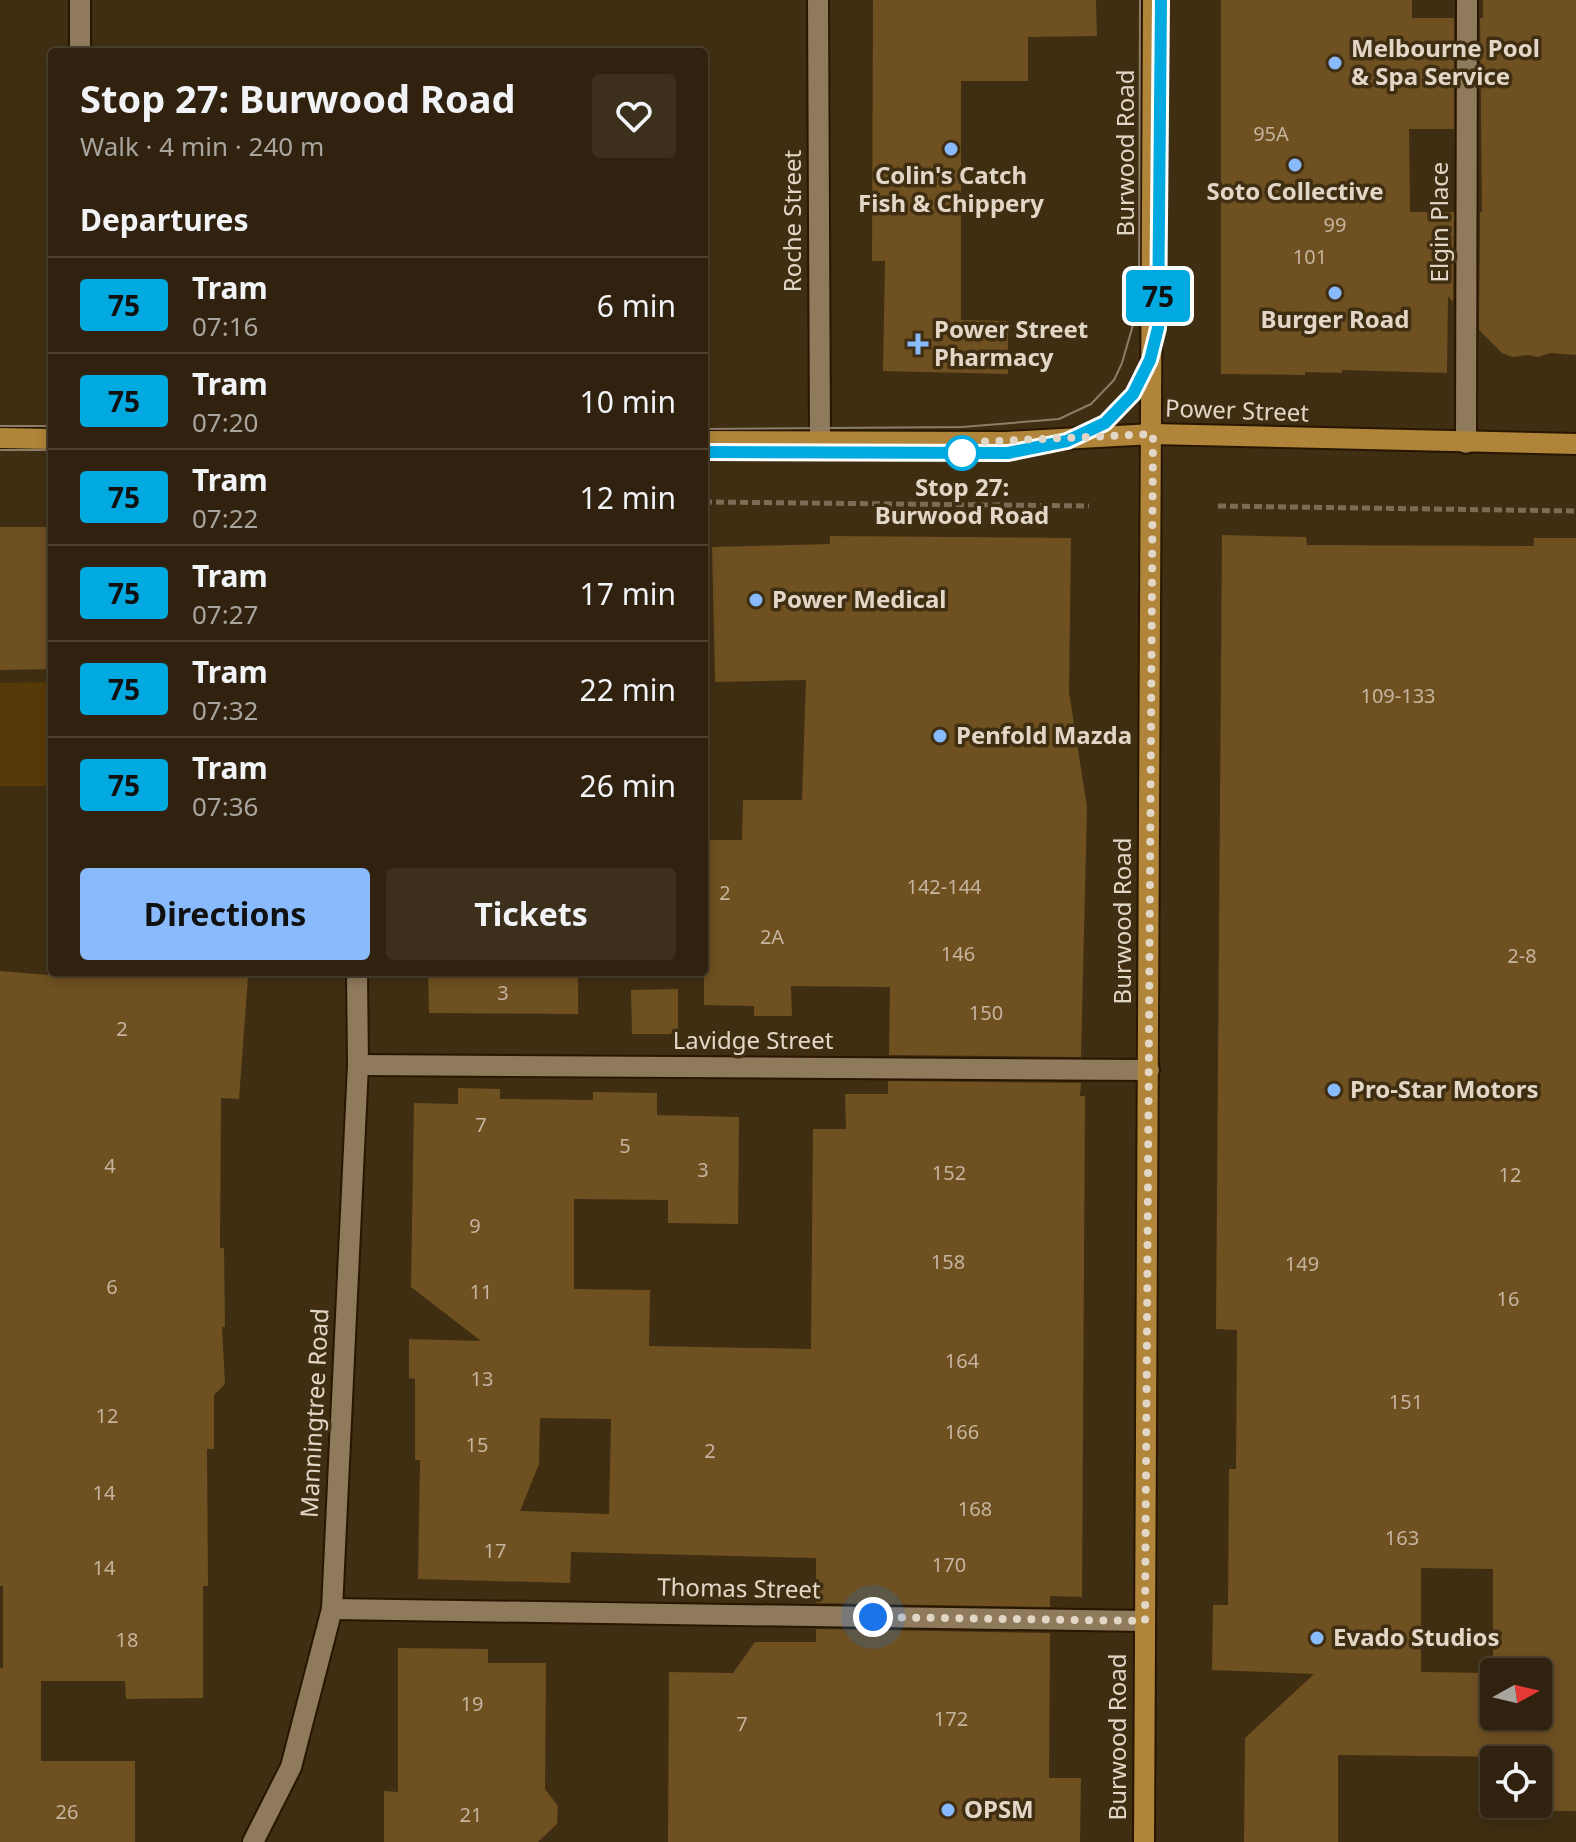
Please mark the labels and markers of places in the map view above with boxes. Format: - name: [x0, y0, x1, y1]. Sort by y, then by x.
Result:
- place label: Melbourne Pool & Spa Service: [1351, 31, 1540, 92]
- marker: Melbourne Pool & Spa Service: [1326, 54, 1344, 72]
- marker: Colin's Catch Fish & Chippery: [942, 140, 960, 158]
- marker: Soto Collective: [1286, 156, 1304, 174]
- place label: Colin's Catch Fish & Chippery: [858, 158, 1044, 219]
- place label: Soto Collective: [1207, 174, 1383, 207]
- marker: Burger Road: [1326, 284, 1344, 302]
- place label: Burger Road: [1261, 302, 1409, 335]
- place label: Power Street Pharmacy: [934, 312, 1088, 373]
- marker: Power Street Pharmacy: [909, 335, 927, 353]
- marker: Stop 27: Burwood Road: [945, 436, 979, 470]
- place label: Stop 27: Burwood Road: [875, 470, 1049, 531]
- place label: Power Medical: [772, 582, 946, 615]
- marker: Power Medical: [747, 591, 765, 609]
- place label: Penfold Mazda: [956, 718, 1132, 751]
- marker: Penfold Mazda: [931, 727, 949, 745]
- place label: Pro-Star Motors: [1350, 1072, 1539, 1105]
- marker: Pro-Star Motors: [1325, 1081, 1343, 1099]
- place label: Evado Studios: [1333, 1620, 1500, 1653]
- marker: Evado Studios: [1308, 1629, 1326, 1647]
- place label: OPSM: [964, 1792, 1034, 1825]
- marker: OPSM: [939, 1801, 957, 1819]

